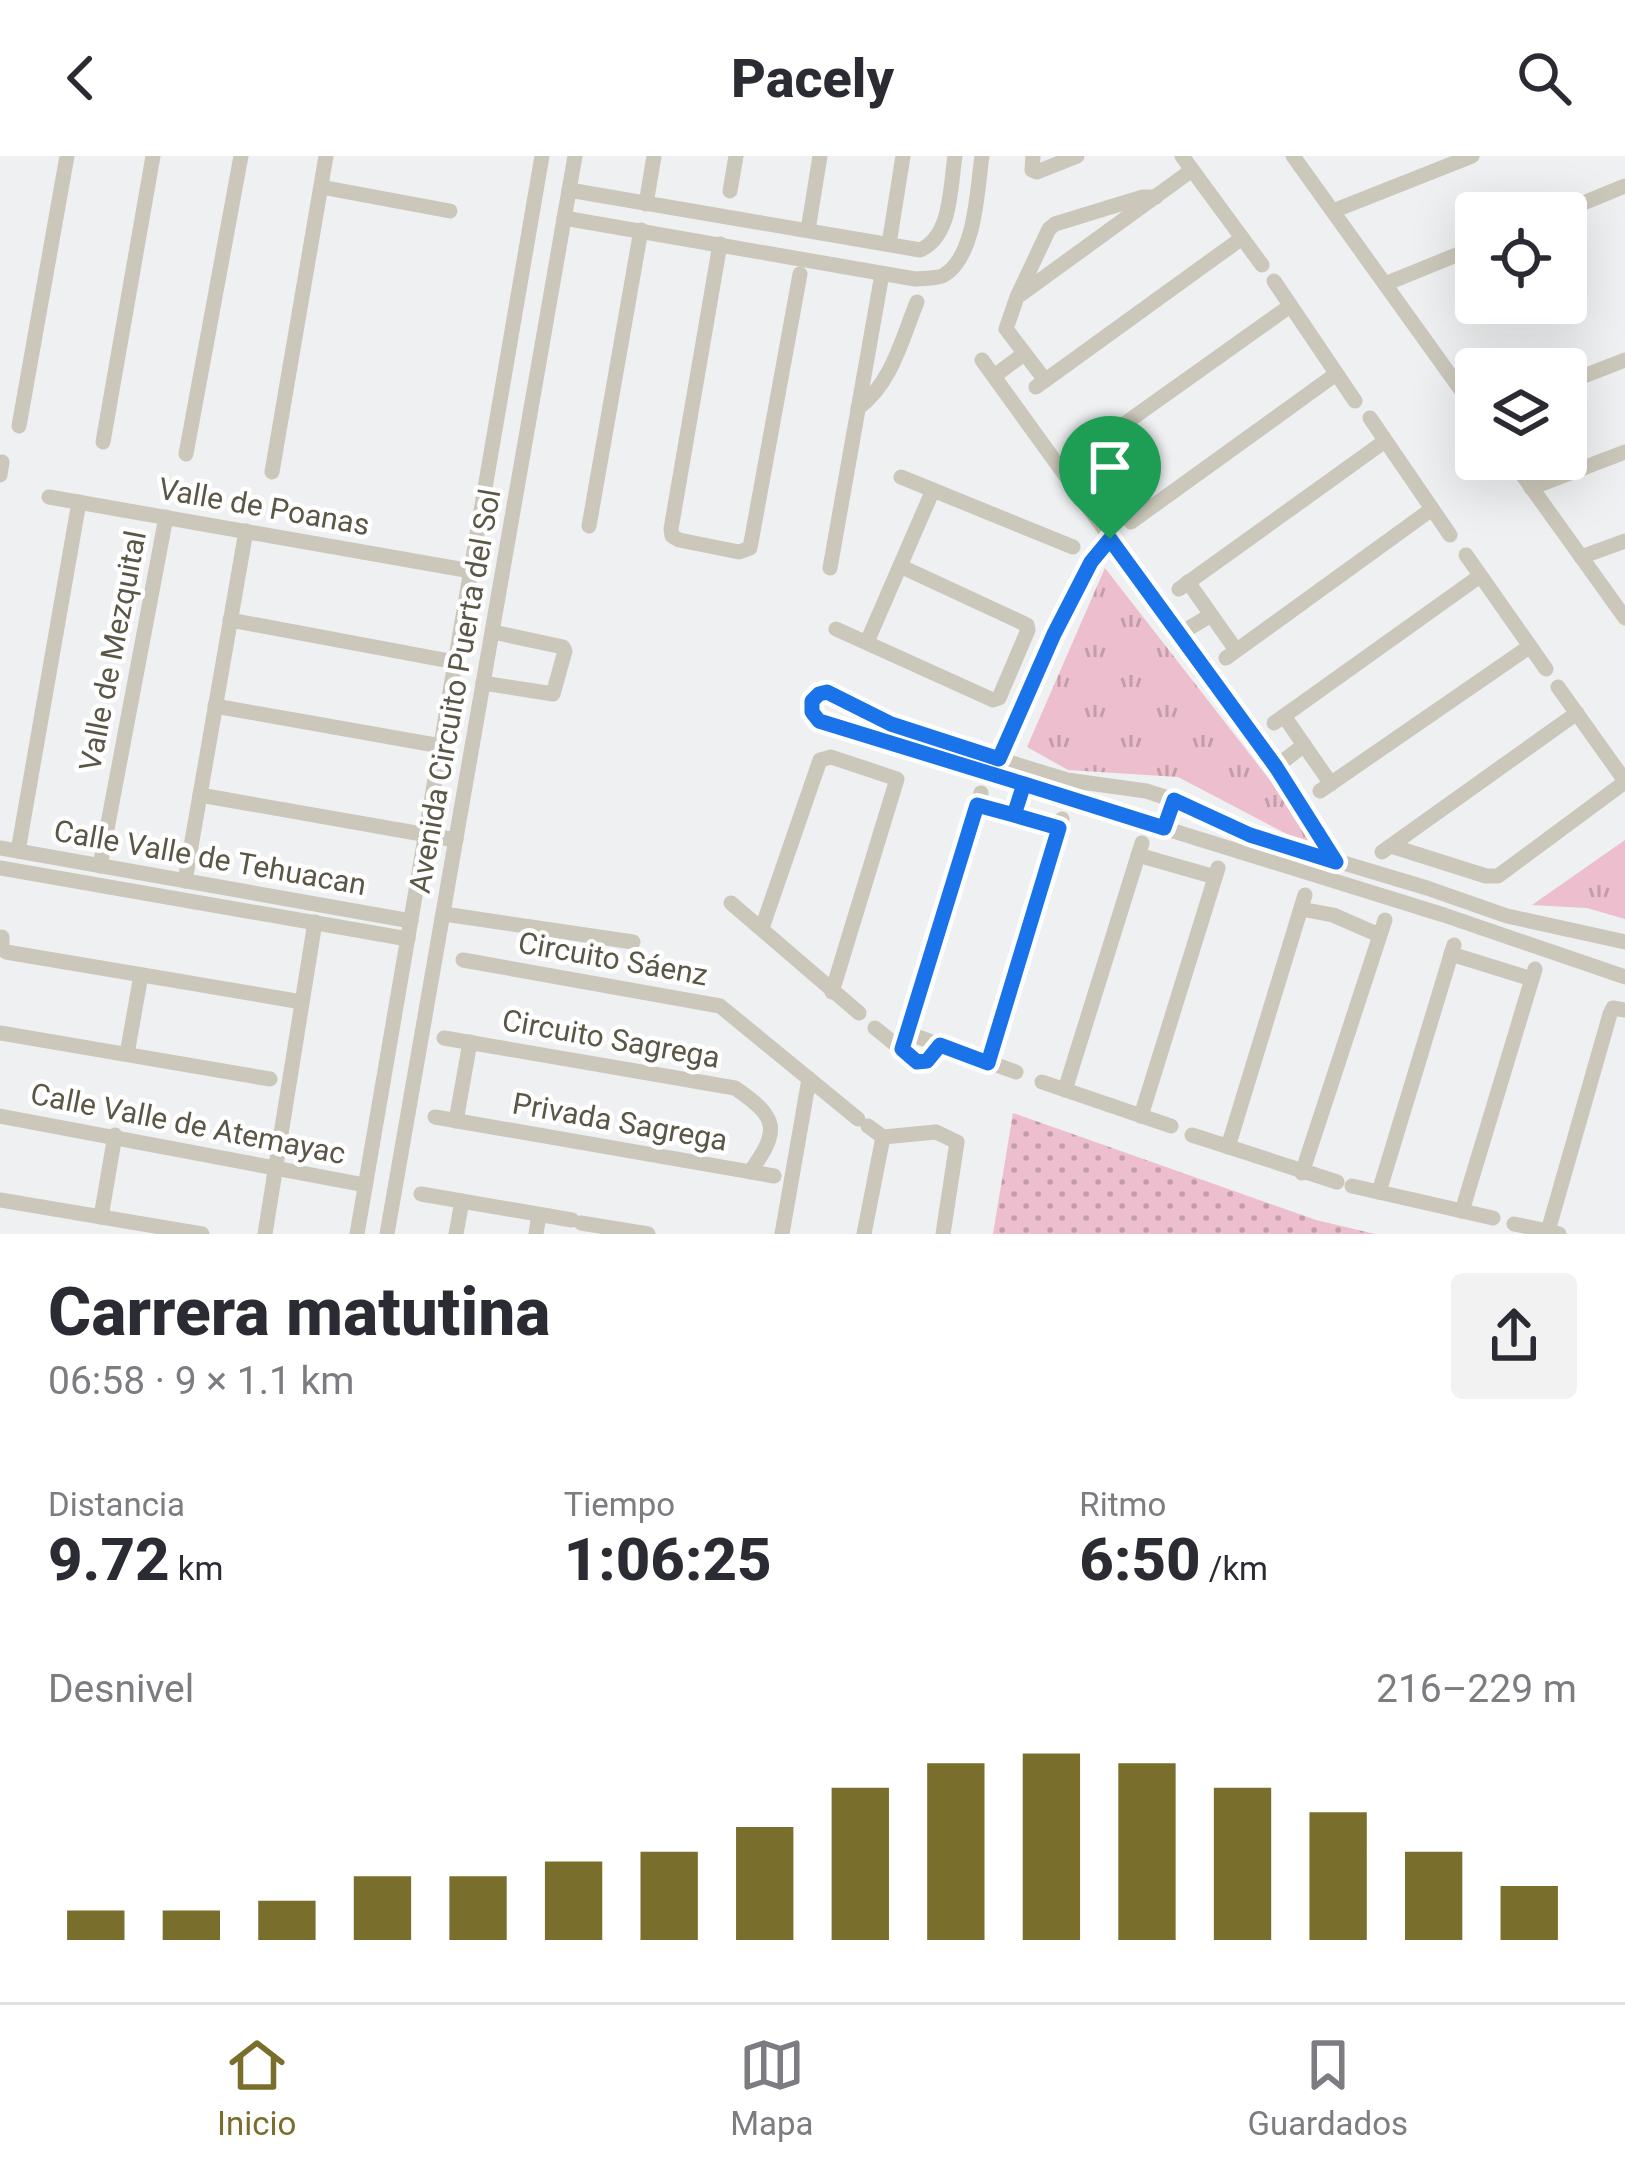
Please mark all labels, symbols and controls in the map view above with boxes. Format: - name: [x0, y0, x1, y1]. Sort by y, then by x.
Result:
- icon: back: [48, 45, 114, 111]
- icon: search: [1511, 45, 1577, 111]
- text: Pacely: [731, 47, 894, 110]
- map controls: [1455, 192, 1587, 480]
- button: locate: [1455, 192, 1587, 324]
- button: layers: [1455, 348, 1587, 480]
- pin: [1059, 416, 1161, 539]
- icon: arrive: [1077, 434, 1143, 500]
- street label: Valle de Poanas: [156, 471, 372, 542]
- street label: Avenida Circuito Puerta del Sol: [402, 486, 507, 896]
- street label: Valle de Mezquital: [72, 528, 153, 774]
- street label: Calle Valle de Tehuacan: [51, 813, 369, 902]
- street label: Circuito Sáenz: [516, 925, 711, 992]
- street label: Circuito Sagrega: [500, 1002, 723, 1075]
- street label: Calle Valle de Atemayac: [28, 1076, 349, 1171]
- street label: Privada Sagrega: [510, 1085, 730, 1158]
- button: share: [1451, 1273, 1577, 1399]
- text: Carrera matutina: [48, 1274, 551, 1351]
- text: 06:58 · 9 × 1.1 km: [48, 1358, 355, 1404]
- text: Distancia: [48, 1485, 185, 1524]
- text: Tiempo: [564, 1485, 675, 1524]
- text: Ritmo: [1079, 1485, 1166, 1524]
- text: 9.72: [48, 1524, 170, 1595]
- text: 1:06:25: [564, 1524, 772, 1595]
- text: 6:50: [1079, 1524, 1201, 1595]
- text: km: [170, 1549, 223, 1588]
- text: /km: [1201, 1549, 1268, 1588]
- text: Desnivel: [48, 1666, 194, 1712]
- text: 216–229 m: [1376, 1666, 1577, 1712]
- tab: Inicio: [217, 2032, 296, 2143]
- tab: Mapa: [730, 2032, 814, 2143]
- tab: Guardados: [1247, 2032, 1408, 2143]

